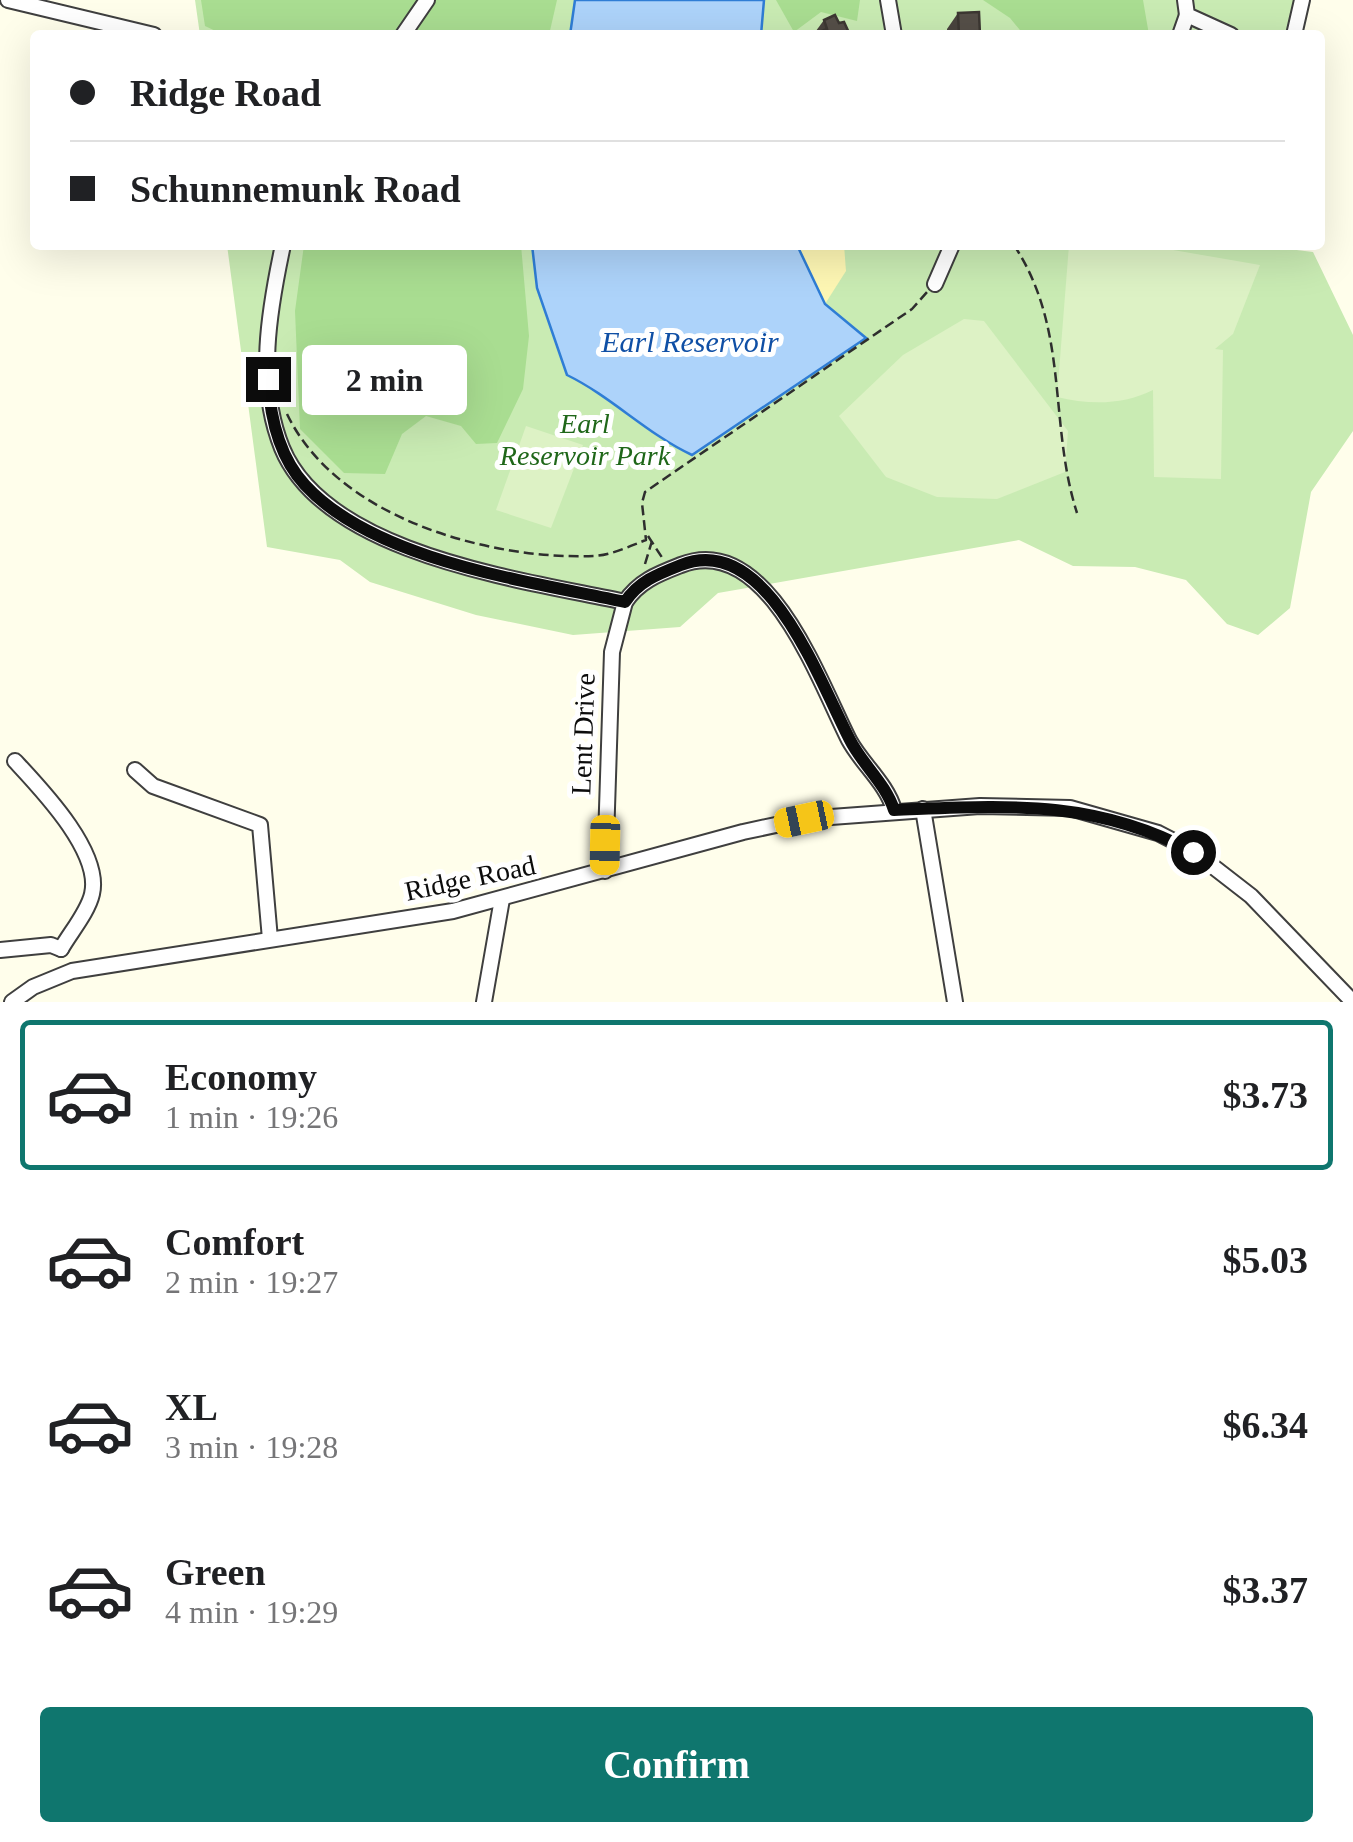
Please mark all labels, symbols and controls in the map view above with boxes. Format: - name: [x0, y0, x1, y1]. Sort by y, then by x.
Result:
- text: Ridge Road: [130, 72, 321, 114]
- text: Schunnemunk Road: [130, 168, 461, 210]
- water label: Earl Reservoir: [600, 325, 779, 358]
- callout: 2 min: [303, 344, 468, 414]
- route end: [246, 357, 291, 402]
- text: 2 min: [346, 362, 423, 398]
- park label: Earl Reservoir Park: [499, 408, 671, 471]
- street label: Lent Drive: [565, 672, 601, 796]
- car: [772, 798, 836, 840]
- car: [589, 815, 621, 875]
- route start: [1171, 830, 1216, 875]
- street label: Ridge Road: [402, 849, 538, 907]
- icon: car: [45, 1050, 135, 1140]
- text: Economy: [165, 1056, 317, 1098]
- text: $3.73: [1223, 1074, 1308, 1116]
- text: 1 min · 19:26: [165, 1099, 338, 1135]
- icon: car: [45, 1215, 135, 1305]
- text: Comfort: [165, 1221, 304, 1263]
- text: $5.03: [1223, 1239, 1308, 1281]
- text: 2 min · 19:27: [165, 1264, 338, 1300]
- icon: car: [45, 1380, 135, 1470]
- text: XL: [165, 1386, 218, 1428]
- text: $6.34: [1223, 1404, 1308, 1446]
- text: 3 min · 19:28: [165, 1429, 338, 1465]
- icon: car: [45, 1545, 135, 1635]
- text: Green: [165, 1551, 266, 1593]
- text: $3.37: [1223, 1569, 1308, 1611]
- text: 4 min · 19:29: [165, 1594, 338, 1630]
- button: Confirm: [40, 1707, 1313, 1822]

